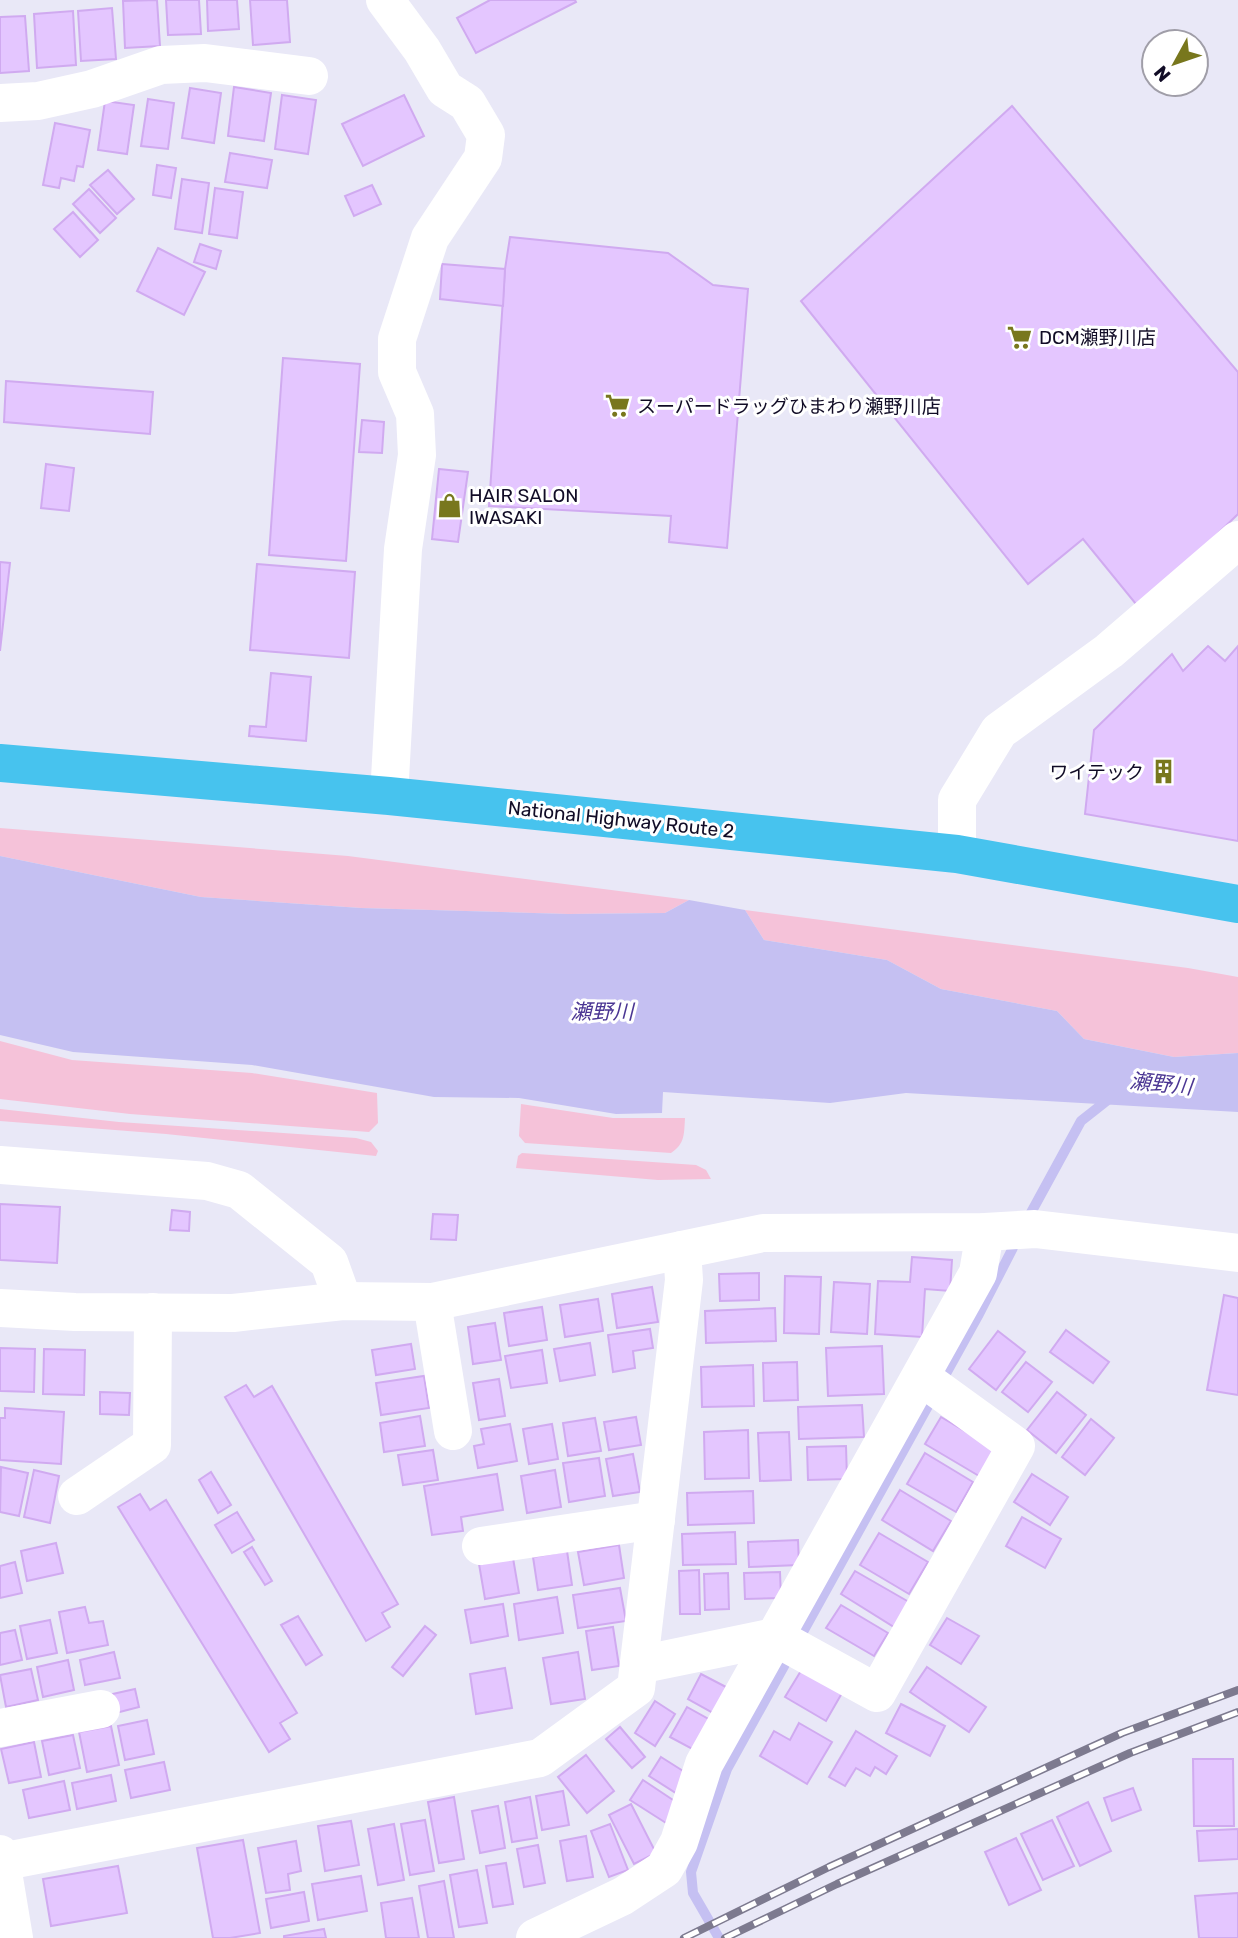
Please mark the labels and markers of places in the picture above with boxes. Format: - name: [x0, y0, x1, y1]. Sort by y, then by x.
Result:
- supermarket icon: DCM瀬野川店: [1005, 323, 1033, 351]
- place label: DCM瀬野川店: [1039, 326, 1156, 349]
- supermarket icon: スーパードラッグひまわり瀬野川店: [603, 392, 631, 420]
- place label: スーパードラッグひまわり瀬野川店: [637, 395, 941, 418]
- place label: HAIR SALON IWASAKI: [469, 484, 579, 529]
- shop icon: HAIR SALON IWASAKI: [435, 492, 463, 520]
- building icon: ワイテック: [1150, 758, 1178, 786]
- place label: ワイテック: [1049, 761, 1144, 784]

